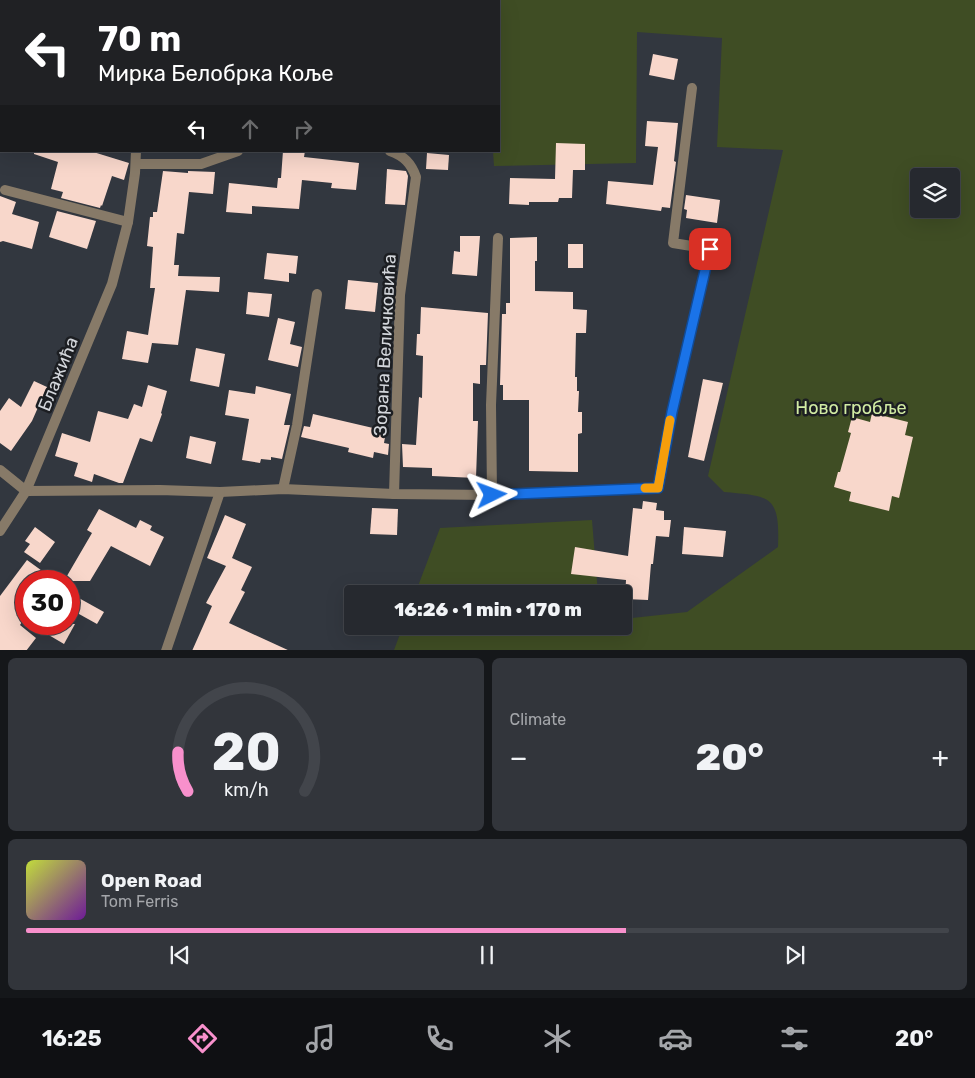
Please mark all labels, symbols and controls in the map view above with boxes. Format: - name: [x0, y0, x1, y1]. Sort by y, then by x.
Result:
- text: 70 m: [98, 18, 181, 60]
- icon: left: [15, 20, 80, 85]
- text: Мирка Белобрка Коље: [98, 60, 334, 87]
- icon: left: [183, 115, 211, 143]
- icon: ahead: [236, 115, 264, 143]
- icon: right: [289, 115, 317, 143]
- map controls: [910, 168, 960, 218]
- button: layers: [910, 168, 960, 218]
- pin: [689, 228, 731, 270]
- icon: arrive: [696, 235, 724, 263]
- street label: Зорана Величковића: [369, 253, 401, 437]
- street label: Блажића: [33, 334, 83, 414]
- park label: Ново гробље: [795, 397, 907, 419]
- position arrow: [465, 468, 517, 520]
- speed limit sign: 30: [15, 570, 80, 635]
- text: 16:26 · 1 min · 170 m: [394, 598, 582, 621]
- text: Climate: [510, 710, 566, 729]
- text: 20: [211, 721, 280, 783]
- text: 20°: [696, 734, 764, 780]
- text: −: [510, 741, 528, 774]
- text: +: [932, 741, 949, 774]
- text: km/h: [223, 779, 268, 800]
- text: Open Road: [101, 869, 202, 892]
- text: Tom Ferris: [101, 892, 178, 911]
- icon: previous: [166, 941, 194, 969]
- icon: pause: [473, 941, 501, 969]
- icon: next: [781, 941, 809, 969]
- icon: directions: [185, 1021, 220, 1056]
- icon: music: [303, 1021, 338, 1056]
- icon: phone: [422, 1021, 457, 1056]
- icon: climate: [540, 1021, 575, 1056]
- icon: car: [658, 1021, 693, 1056]
- icon: filters: [777, 1021, 812, 1056]
- text: 16:25: [42, 1025, 102, 1052]
- text: 20°: [895, 1025, 933, 1052]

